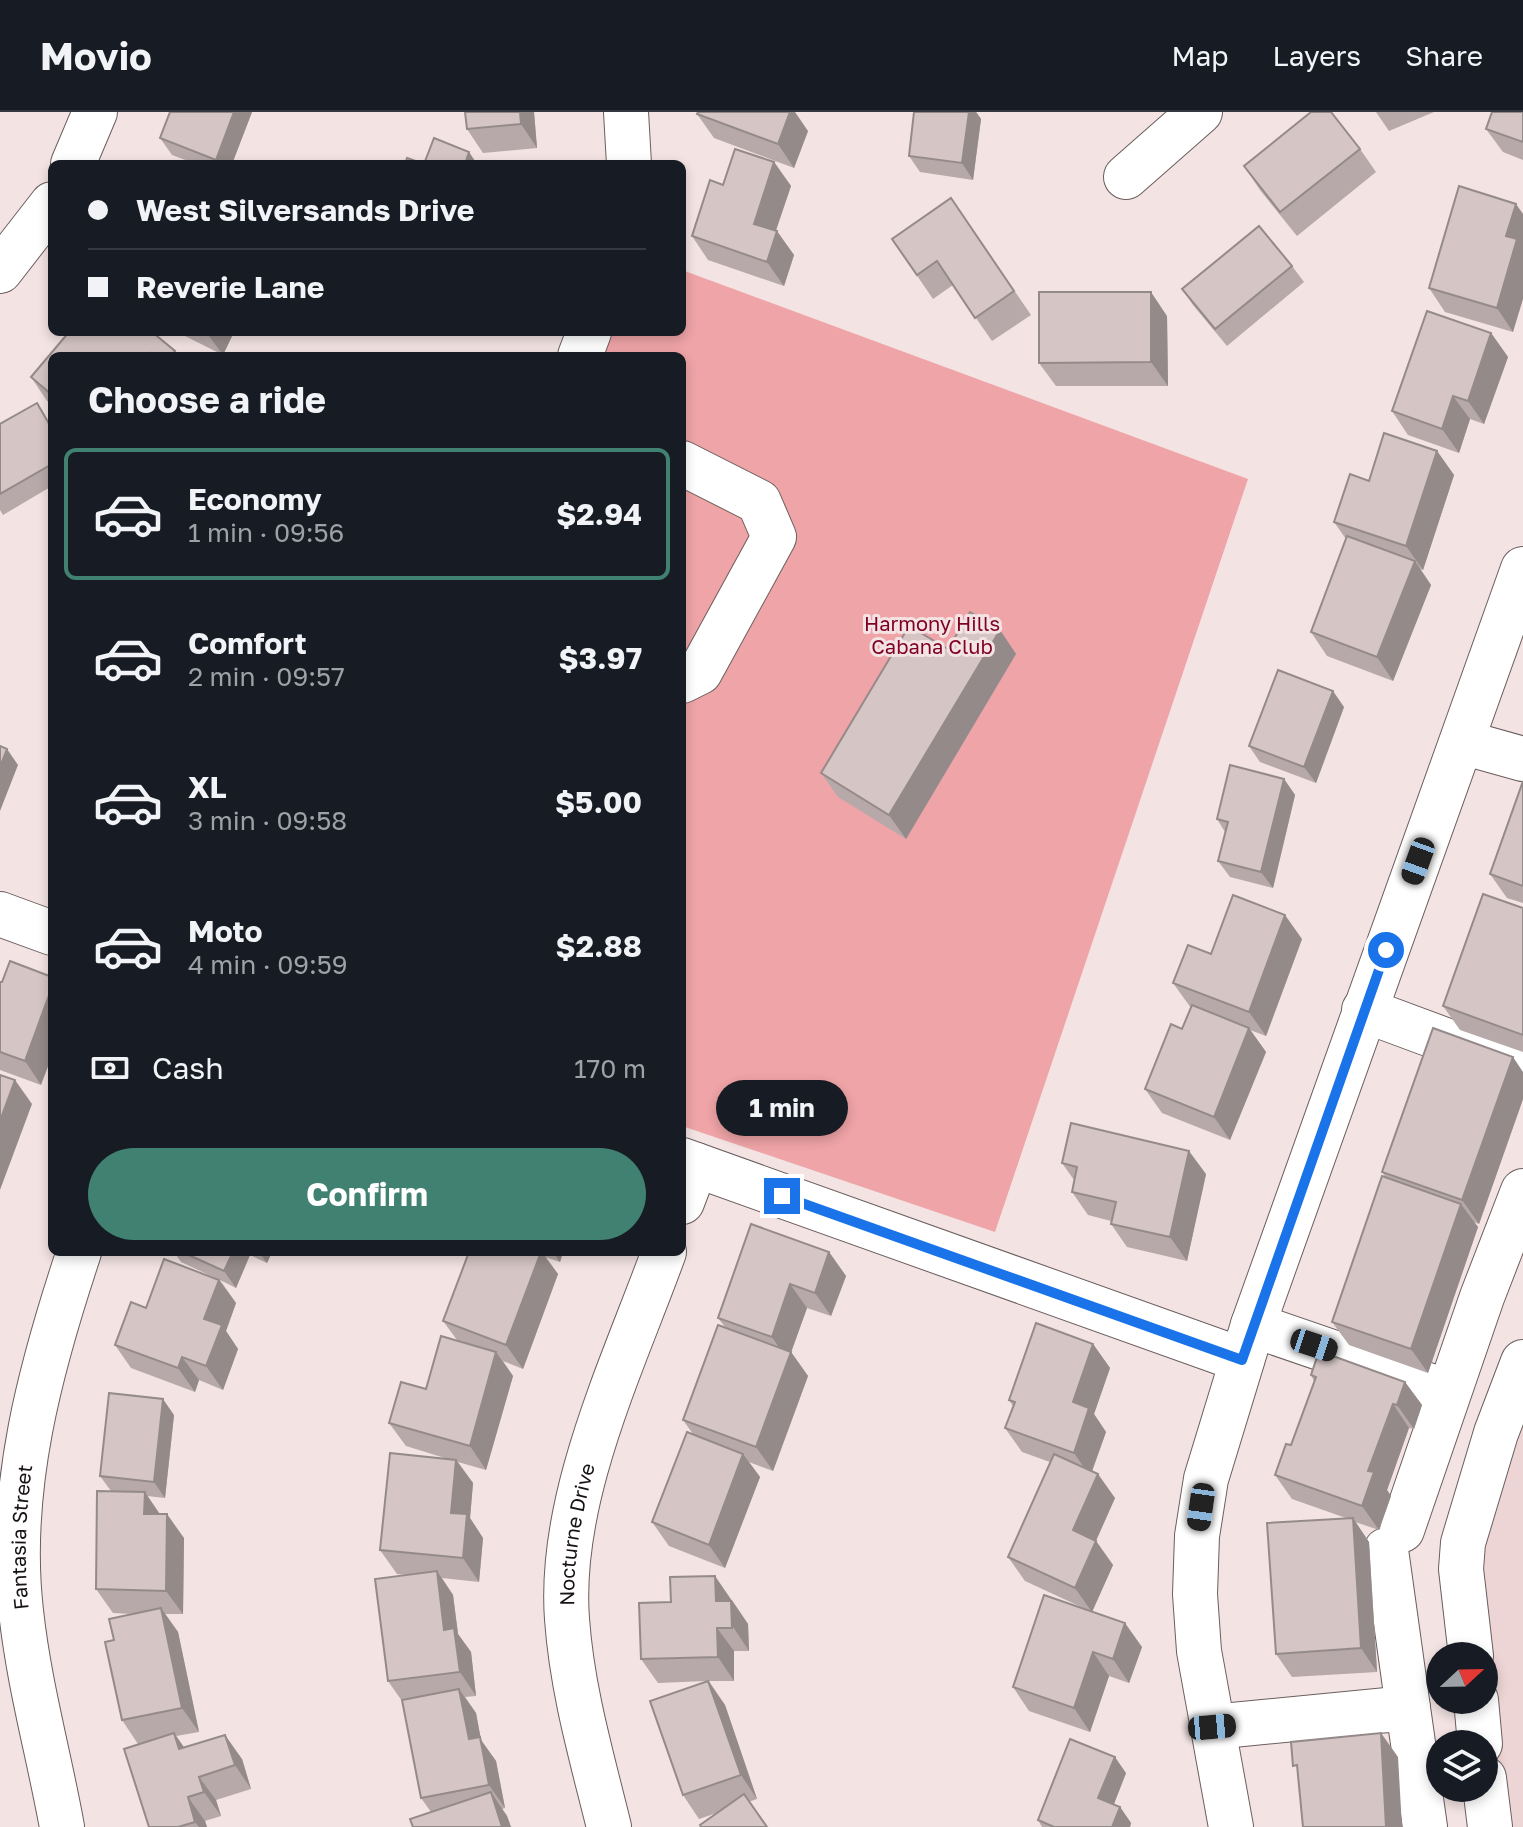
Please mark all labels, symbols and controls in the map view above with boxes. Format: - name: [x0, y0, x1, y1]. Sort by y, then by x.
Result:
- text: Movio: [40, 33, 152, 78]
- text: Map: [1171, 39, 1229, 72]
- text: Layers: [1273, 39, 1361, 72]
- text: Share: [1405, 39, 1483, 72]
- text: West Silversands Drive: [136, 192, 474, 228]
- text: Reverie Lane: [136, 269, 324, 305]
- text: Choose a ride: [88, 378, 326, 421]
- icon: car: [92, 478, 164, 550]
- text: Economy: [188, 481, 322, 517]
- text: $2.94: [556, 496, 642, 532]
- text: 1 min · 09:56: [188, 517, 344, 548]
- park label: Harmony Hills Cabana Club: [864, 611, 1000, 658]
- icon: car: [92, 622, 164, 694]
- text: Comfort: [188, 625, 307, 661]
- text: $3.97: [559, 640, 642, 676]
- text: 2 min · 09:57: [188, 661, 345, 692]
- icon: car: [92, 766, 164, 838]
- text: XL: [188, 769, 227, 805]
- text: $5.00: [555, 784, 642, 820]
- text: 3 min · 09:58: [188, 805, 347, 836]
- car: [1399, 834, 1437, 888]
- icon: car: [92, 910, 164, 982]
- text: Moto: [188, 913, 263, 949]
- text: $2.88: [556, 928, 642, 964]
- route start: [1368, 932, 1404, 968]
- text: 4 min · 09:59: [188, 949, 348, 980]
- icon: cash: [88, 1046, 132, 1090]
- text: Cash: [152, 1050, 224, 1086]
- text: 170 m: [574, 1053, 646, 1084]
- callout: 1 min: [716, 1080, 848, 1136]
- text: 1 min: [749, 1092, 815, 1123]
- button: Confirm: [88, 1148, 646, 1240]
- route end: [764, 1178, 800, 1214]
- car: [1287, 1326, 1341, 1364]
- street label: Nocturne Drive: [554, 1460, 599, 1606]
- street label: Fantasia Street: [6, 1463, 36, 1611]
- car: [1186, 1482, 1216, 1532]
- north arrow: [1426, 1642, 1498, 1714]
- map controls: [1426, 1642, 1498, 1802]
- car: [1187, 1713, 1237, 1741]
- button: layers: [1426, 1730, 1498, 1802]

